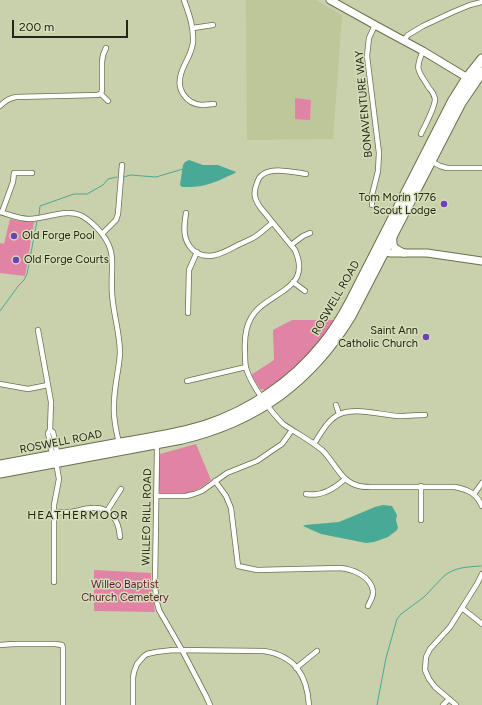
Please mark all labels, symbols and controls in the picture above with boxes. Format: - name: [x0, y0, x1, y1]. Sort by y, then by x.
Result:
- scale bar: [14, 12, 130, 38]
- text: 200 m: [19, 20, 54, 34]
- street label: BONAVENTURE WAY: [353, 50, 375, 158]
- place label: Tom Morin 1776 Scout Lodge: [359, 191, 436, 217]
- marker: Tom Morin 1776 Scout Lodge: [439, 199, 449, 209]
- place label: Old Forge Pool: [22, 229, 95, 243]
- marker: Old Forge Pool: [9, 231, 19, 241]
- place label: Old Forge Courts: [24, 253, 109, 267]
- marker: Old Forge Courts: [11, 255, 21, 265]
- street label: ROSWELL ROAD: [309, 258, 363, 338]
- place label: Saint Ann Catholic Church: [338, 324, 418, 350]
- marker: Saint Ann Catholic Church: [421, 332, 431, 342]
- street label: ROSWELL ROAD: [19, 428, 103, 456]
- street label: WILLEO RILL ROAD: [140, 468, 154, 566]
- district label: HEATHERMOOR: [27, 508, 129, 522]
- park label: Willeo Baptist Church Cemetery: [81, 578, 169, 604]

